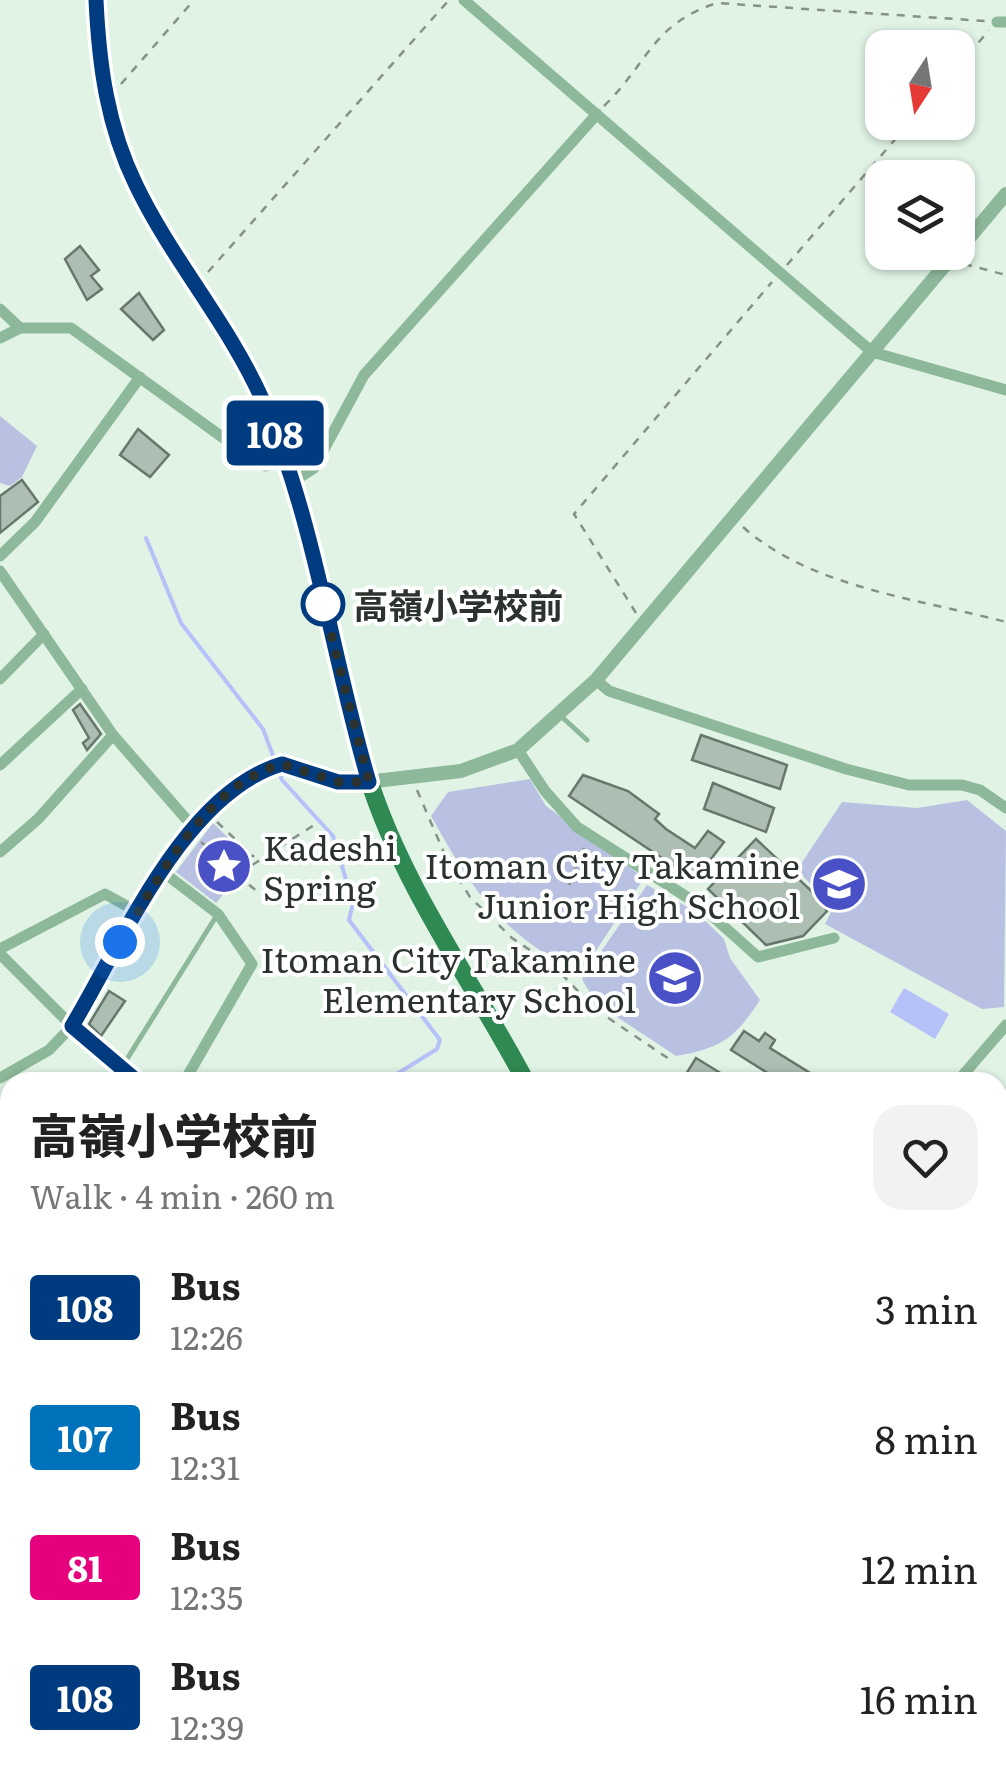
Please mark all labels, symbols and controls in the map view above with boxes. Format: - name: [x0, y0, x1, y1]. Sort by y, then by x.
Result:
- north arrow: [865, 30, 975, 140]
- map controls: [865, 30, 975, 270]
- button: layers: [865, 160, 975, 270]
- line badge: 108: [218, 400, 332, 466]
- text: 108: [247, 407, 303, 459]
- place label: 高嶺小学校前: [353, 578, 563, 630]
- marker: 高嶺小学校前: [302, 583, 344, 625]
- place label: Kadeshi Spring: [263, 820, 397, 912]
- place icon: Kadeshi Spring: [194, 836, 254, 896]
- place label: Itoman City Takamine Junior High School: [425, 838, 800, 930]
- school or university icon: Itoman City Takamine Junior High School: [809, 854, 869, 914]
- your location: [95, 917, 145, 967]
- place label: Itoman City Takamine Elementary School: [261, 932, 636, 1024]
- school or university icon: Itoman City Takamine Elementary School: [645, 948, 705, 1008]
- text: 高嶺小学校前: [30, 1098, 318, 1169]
- button: heart: [873, 1105, 978, 1210]
- text: Walk · 4 min · 260 m: [30, 1171, 335, 1219]
- text: Bus: [170, 1255, 241, 1312]
- text: 3 min: [875, 1279, 978, 1336]
- text: 108: [57, 1281, 113, 1333]
- text: 12:26: [170, 1312, 243, 1360]
- text: Bus: [170, 1385, 241, 1442]
- text: 8 min: [875, 1409, 978, 1466]
- text: 107: [58, 1411, 112, 1463]
- text: 12:31: [170, 1442, 240, 1490]
- text: Bus: [170, 1515, 241, 1572]
- text: 12 min: [861, 1539, 978, 1596]
- text: 81: [67, 1541, 103, 1593]
- text: 12:35: [170, 1572, 243, 1620]
- text: Bus: [170, 1645, 241, 1702]
- text: 16 min: [860, 1669, 978, 1726]
- text: 108: [57, 1671, 113, 1723]
- text: 12:39: [170, 1702, 244, 1750]

